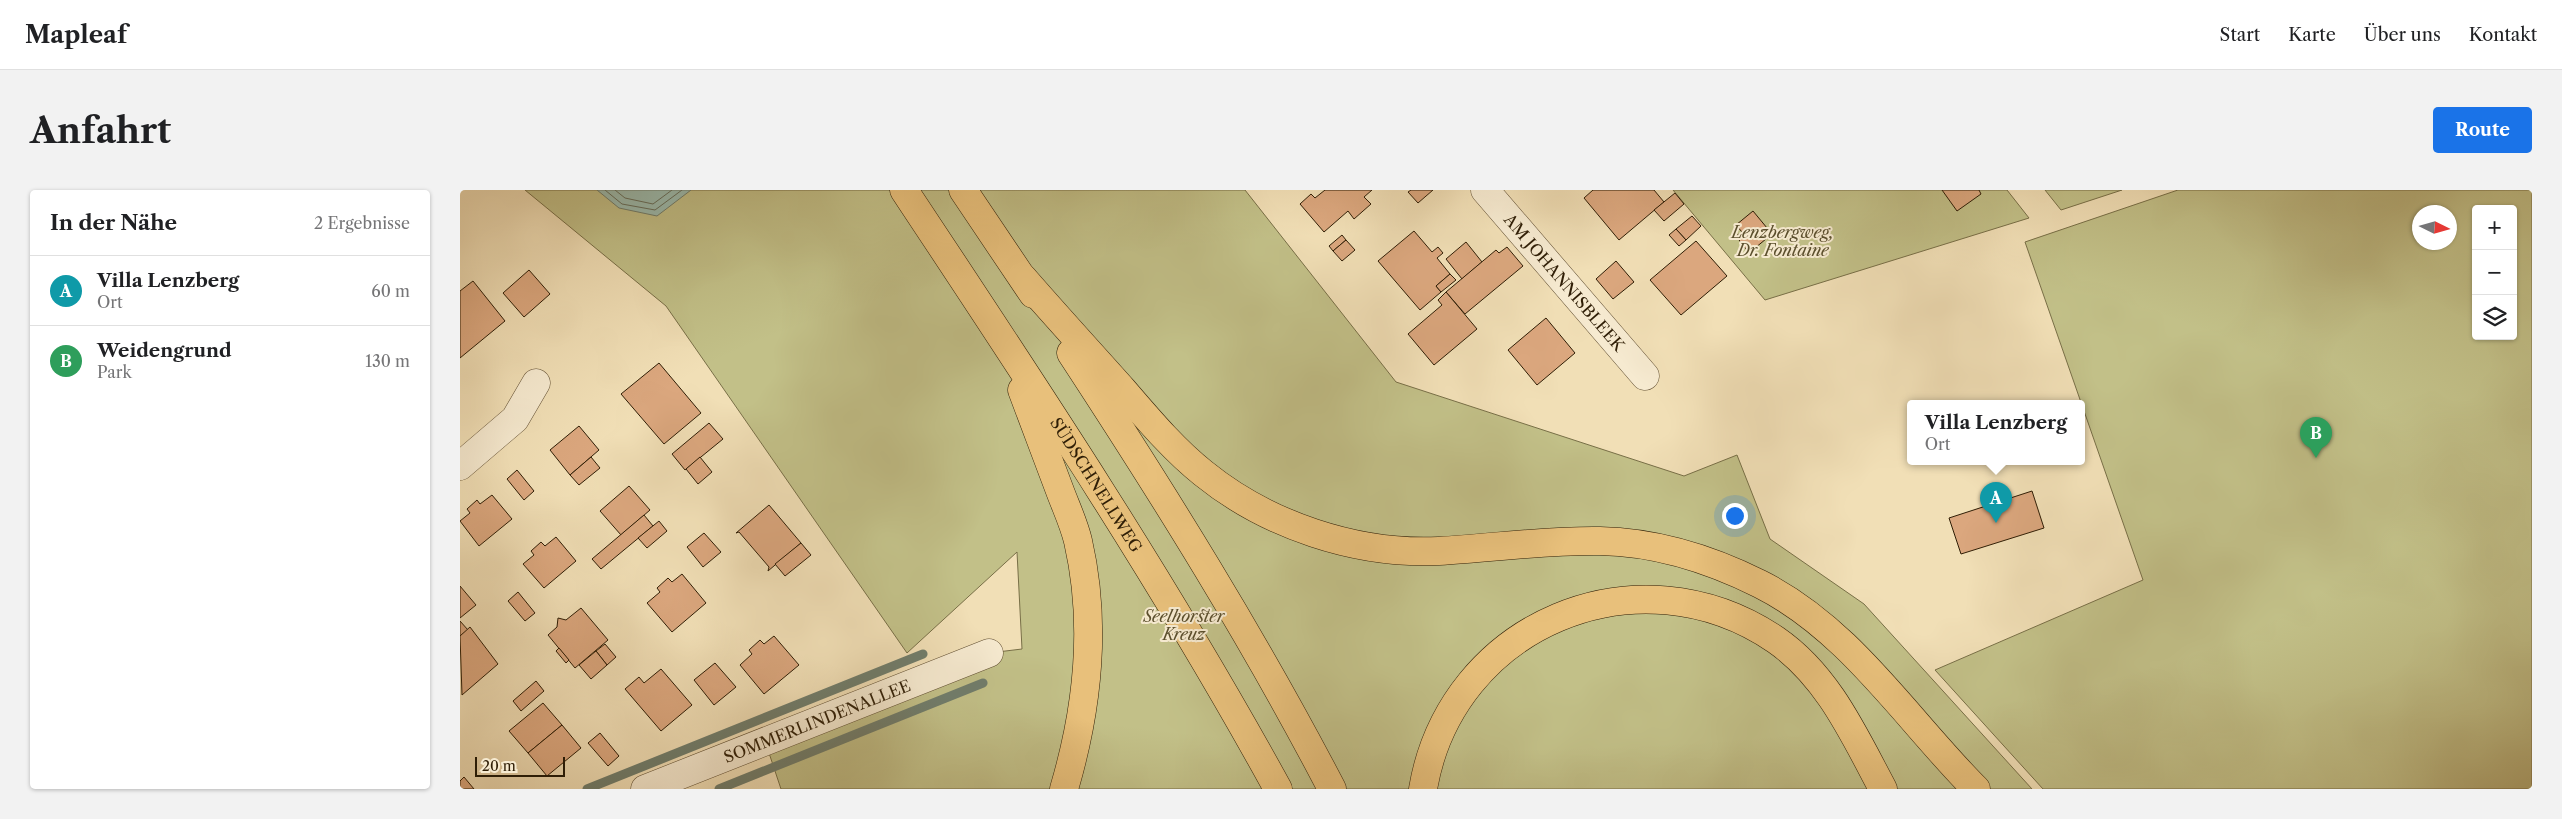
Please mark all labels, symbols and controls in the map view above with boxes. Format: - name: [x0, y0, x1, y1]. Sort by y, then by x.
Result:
- text: Mapleaf: [25, 20, 127, 49]
- text: Start: [2220, 24, 2260, 46]
- text: Karte: [2288, 24, 2336, 46]
- text: Über uns: [2364, 24, 2441, 46]
- text: Kontakt: [2469, 24, 2537, 46]
- button: Route: [2433, 107, 2532, 153]
- text: Anfahrt: [30, 109, 171, 152]
- north arrow: [2412, 205, 2457, 250]
- map controls: [2472, 205, 2517, 340]
- button: +: [2472, 205, 2517, 250]
- street label: AM JOHANNISBLEEK: [1499, 209, 1630, 356]
- text: In der Nähe: [50, 210, 177, 235]
- text: 2 Ergebnisse: [314, 213, 410, 233]
- park label: Lenzbergweg, Dr. Fontaine: [1729, 222, 1835, 260]
- button: −: [2472, 250, 2517, 295]
- text: Villa Lenzberg: [97, 269, 239, 292]
- text: A: [60, 281, 72, 301]
- text: 60 m: [371, 281, 410, 301]
- text: Ort: [97, 292, 123, 312]
- button: layers: [2472, 295, 2517, 340]
- text: Weidengrund: [97, 339, 232, 362]
- text: B: [60, 351, 72, 371]
- text: 130 m: [365, 351, 410, 371]
- text: Park: [97, 362, 132, 382]
- popup: [1907, 400, 2085, 465]
- text: Villa Lenzberg: [1925, 411, 2067, 434]
- street label: SÜDSCHNELLWEG: [1046, 414, 1147, 556]
- pin: B: [2300, 417, 2332, 458]
- text: Ort: [1925, 434, 1951, 454]
- pin: A: [1980, 482, 2012, 523]
- your location: [1722, 503, 1748, 529]
- park label: Seelhorster Kreuz: [1143, 606, 1226, 644]
- street label: SOMMERLINDENALLEE: [721, 675, 913, 767]
- scale bar: [475, 754, 565, 777]
- text: 20 m: [482, 757, 516, 775]

